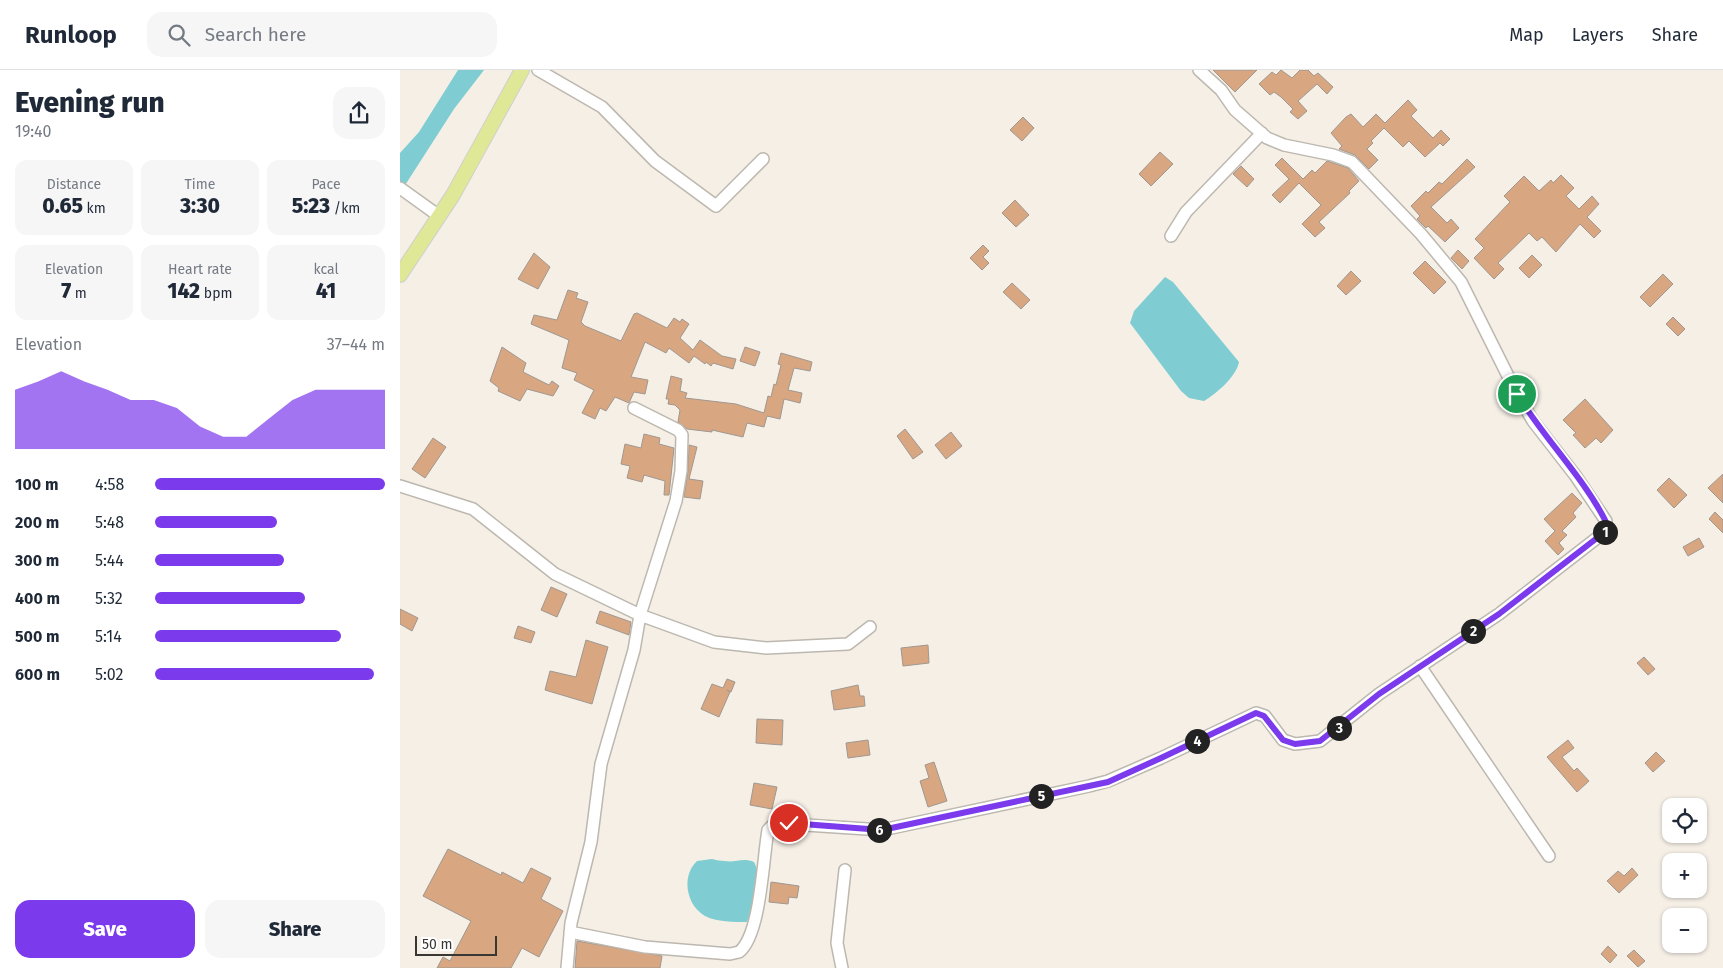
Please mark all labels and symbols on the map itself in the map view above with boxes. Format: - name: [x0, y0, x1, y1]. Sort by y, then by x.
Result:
- pin: [1496, 373, 1538, 415]
- pin: 1: [1592, 520, 1618, 544]
- pin: 2: [1460, 618, 1486, 644]
- pin: 3: [1326, 716, 1352, 740]
- pin: 4: [1184, 728, 1210, 754]
- pin: 5: [1028, 784, 1054, 808]
- pin: [768, 802, 810, 844]
- pin: 6: [866, 818, 892, 842]
- scale bar: [415, 933, 498, 956]

